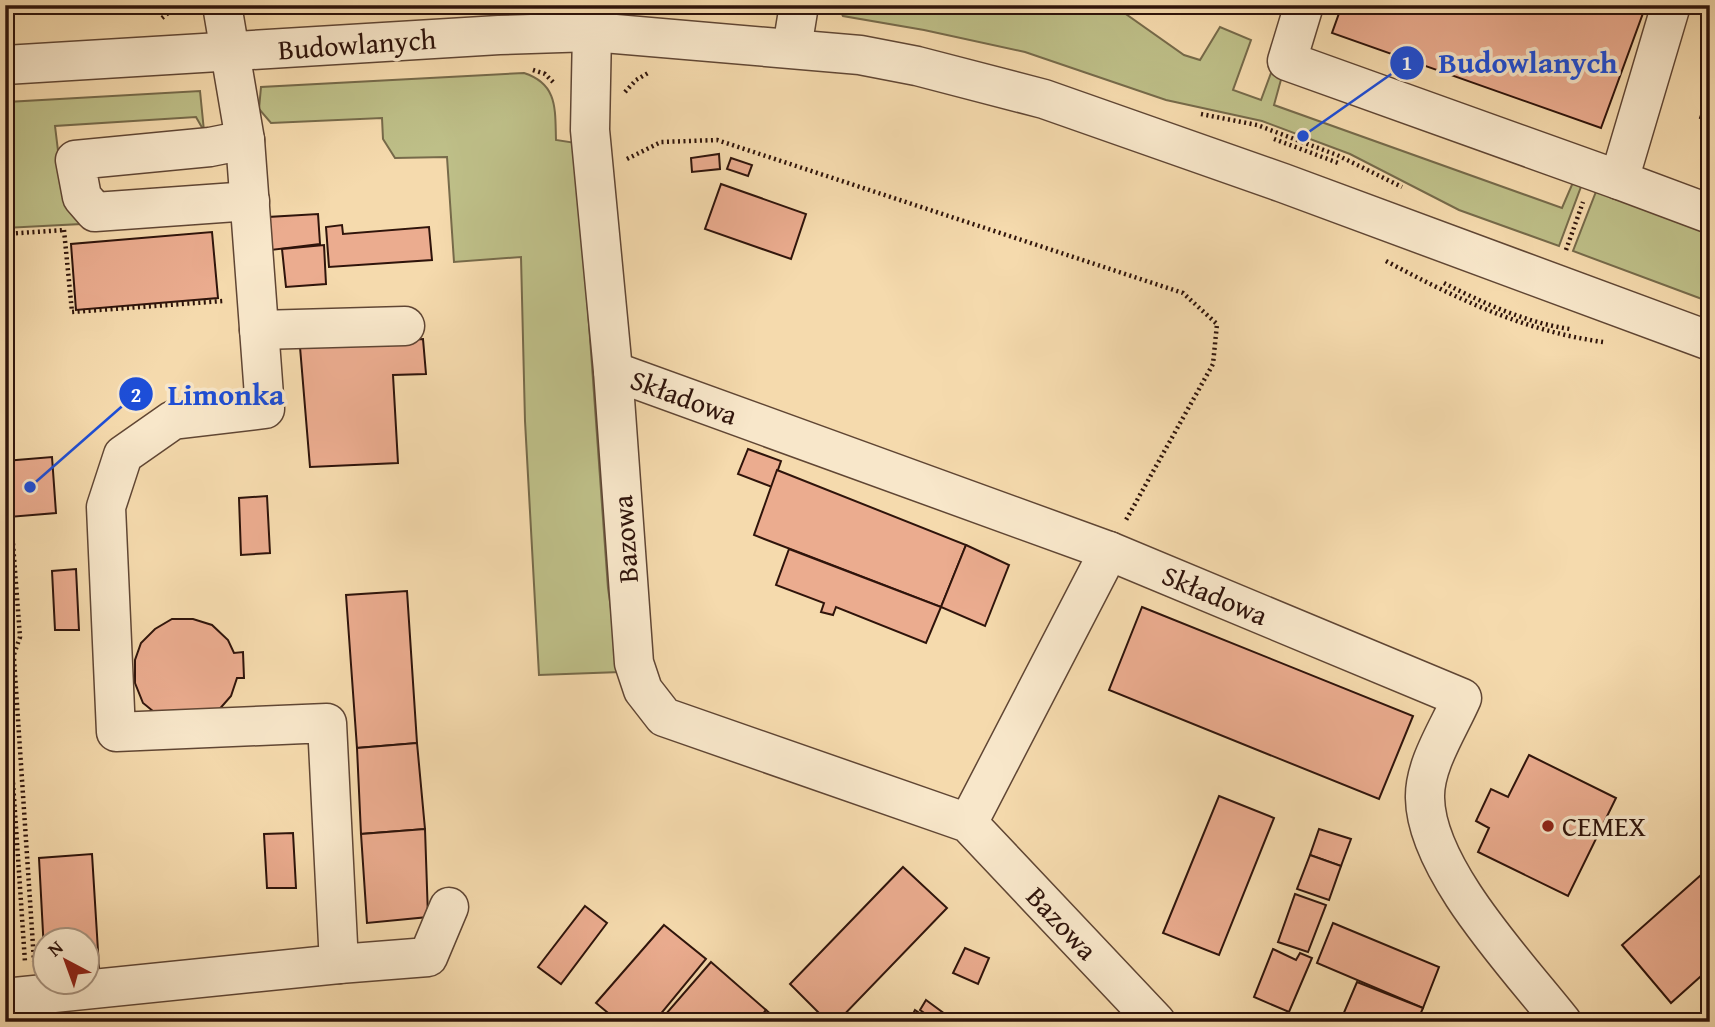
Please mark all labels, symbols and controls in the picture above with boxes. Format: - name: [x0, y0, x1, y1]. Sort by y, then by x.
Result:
- street label: Budowlanych: [277, 18, 438, 69]
- callout: Budowlanych: [1389, 37, 1631, 88]
- text: Budowlanych: [1438, 40, 1618, 84]
- text: 1: [1402, 47, 1412, 78]
- street label: Składowa: [625, 358, 744, 435]
- callout: Limonka: [118, 369, 298, 420]
- text: Limonka: [168, 372, 285, 416]
- text: 2: [131, 379, 141, 410]
- street label: Bazowa: [601, 493, 648, 584]
- street label: Składowa: [1156, 554, 1275, 635]
- place label: СEMEX: [1562, 805, 1646, 846]
- marker: СEMEX: [1540, 818, 1556, 834]
- street label: Bazowa: [1017, 877, 1108, 969]
- north arrow: [32, 926, 102, 996]
- text: N: [41, 933, 69, 963]

